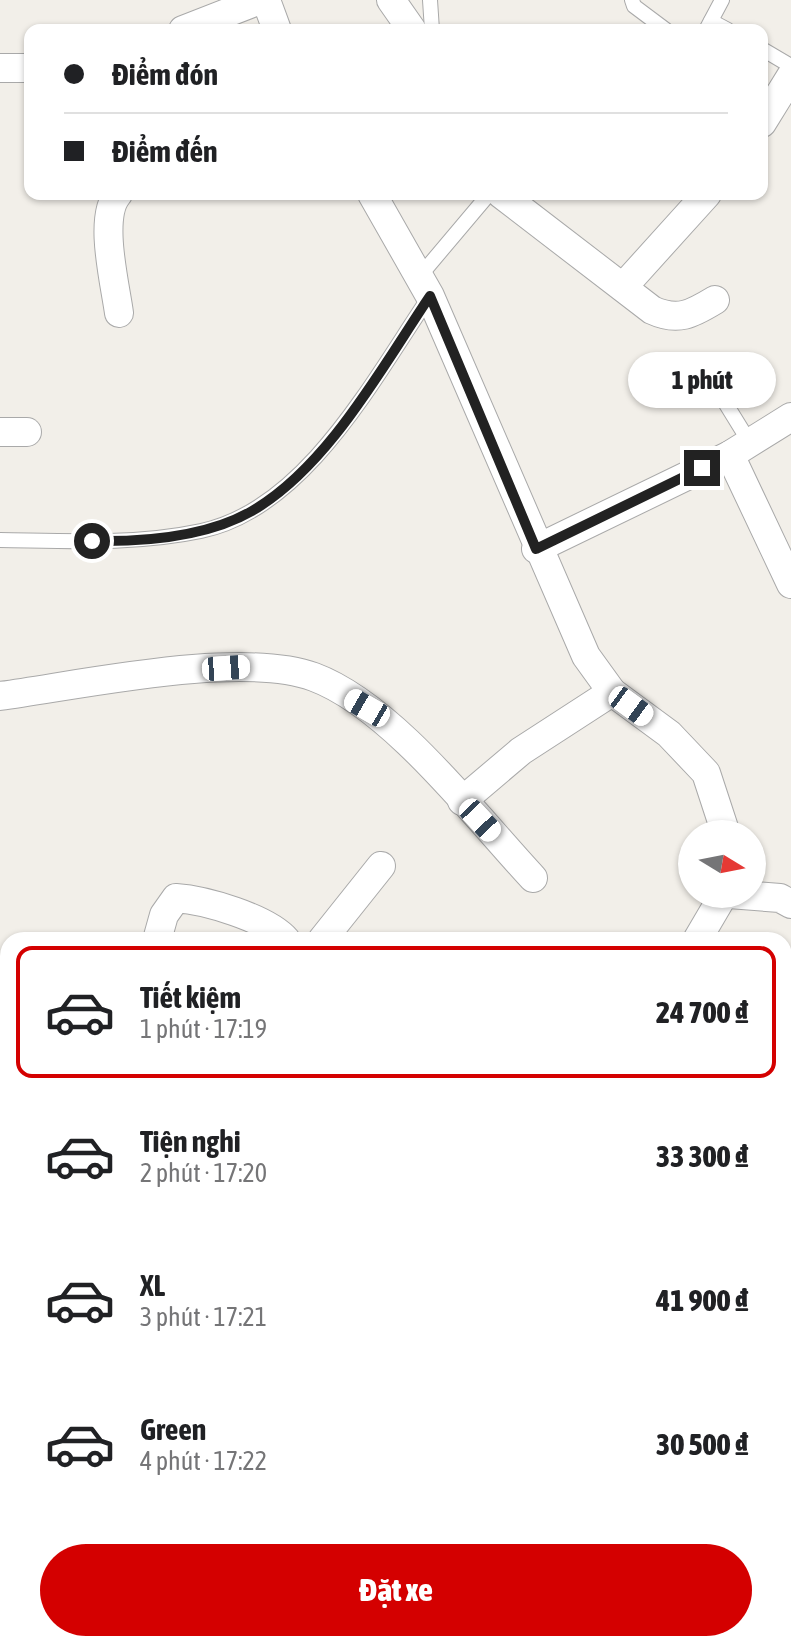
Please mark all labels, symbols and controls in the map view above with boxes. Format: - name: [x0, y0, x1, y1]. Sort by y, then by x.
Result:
- text: Điểm đón: [112, 57, 218, 91]
- text: Điểm đến: [112, 134, 218, 168]
- callout: 1 phút: [628, 352, 776, 408]
- text: 1 phút: [672, 365, 732, 395]
- route end: [684, 450, 720, 486]
- route start: [74, 523, 110, 559]
- car: [201, 654, 251, 682]
- car: [605, 682, 657, 730]
- car: [340, 686, 394, 730]
- car: [455, 794, 505, 846]
- north arrow: [678, 820, 766, 908]
- map controls: [678, 820, 766, 908]
- icon: car: [44, 976, 116, 1048]
- text: Tiết kiệm: [140, 980, 241, 1014]
- text: 24 700 ₫: [656, 995, 748, 1029]
- text: 1 phút · 17:19: [140, 1014, 267, 1044]
- icon: car: [44, 1120, 116, 1192]
- text: Tiện nghi: [140, 1124, 241, 1158]
- text: 33 300 ₫: [656, 1139, 748, 1173]
- text: 2 phút · 17:20: [140, 1158, 267, 1188]
- icon: car: [44, 1264, 116, 1336]
- text: XL: [140, 1268, 165, 1302]
- text: 41 900 ₫: [656, 1283, 748, 1317]
- text: 3 phút · 17:21: [140, 1302, 267, 1332]
- icon: car: [44, 1408, 116, 1480]
- text: Green: [140, 1412, 206, 1446]
- text: 30 500 ₫: [656, 1427, 748, 1461]
- text: 4 phút · 17:22: [140, 1446, 267, 1476]
- button: Đặt xe: [40, 1544, 752, 1636]

